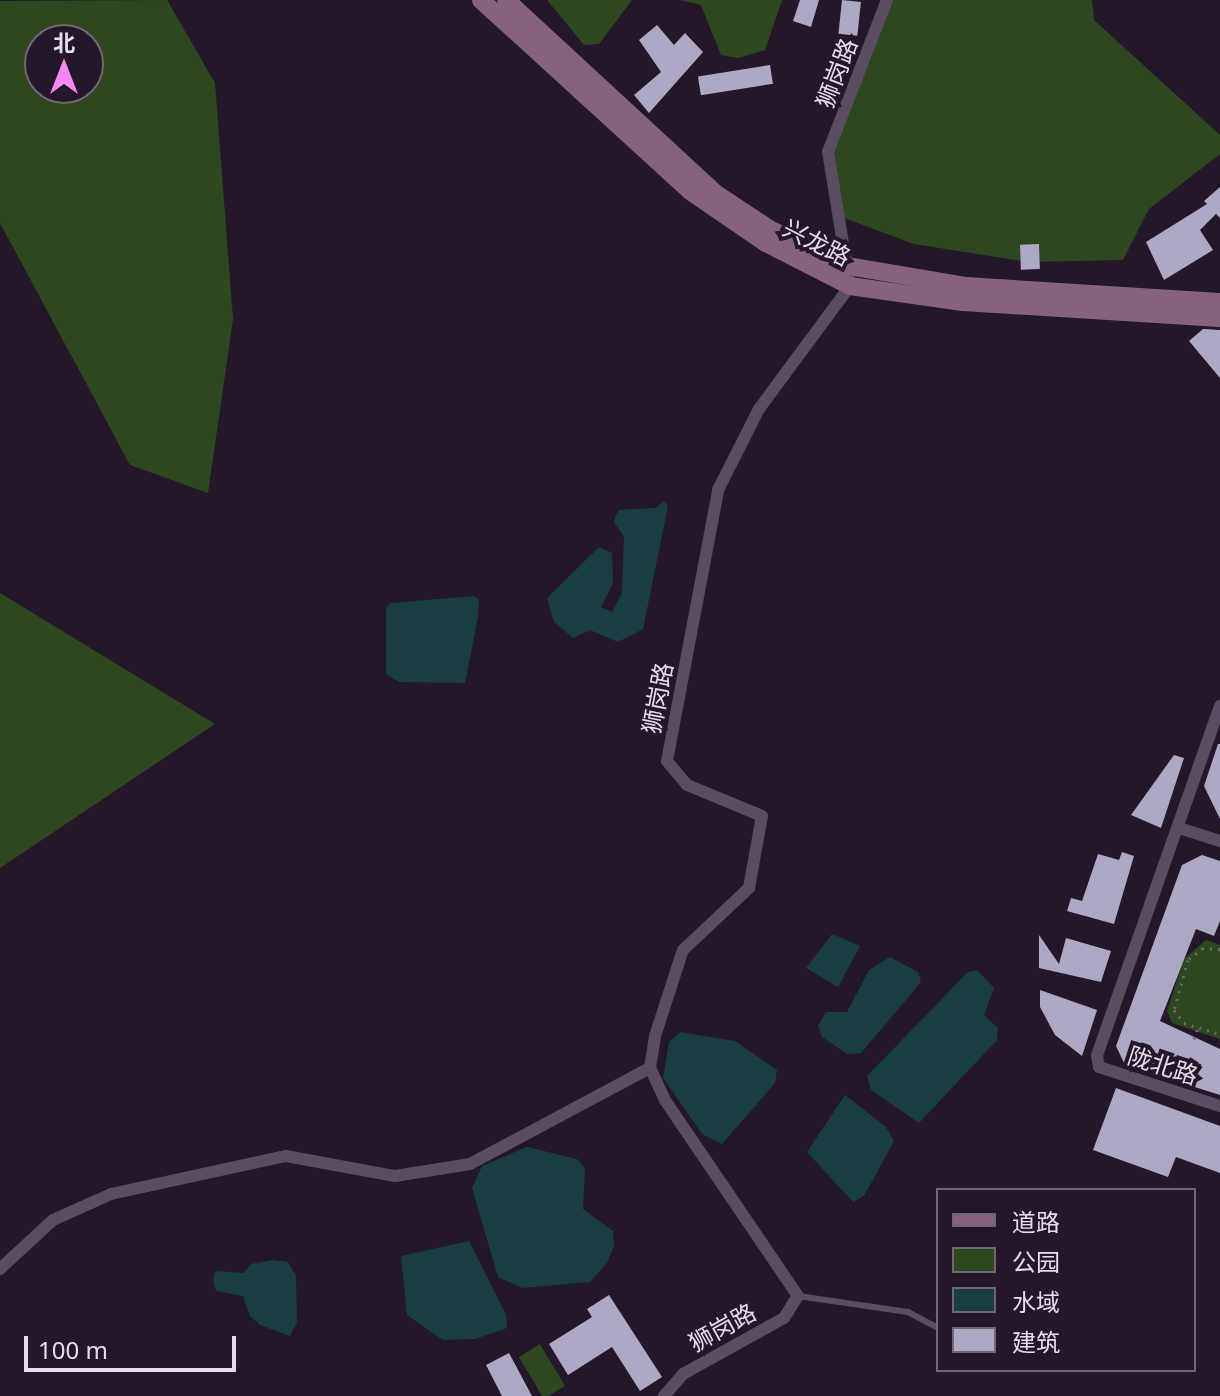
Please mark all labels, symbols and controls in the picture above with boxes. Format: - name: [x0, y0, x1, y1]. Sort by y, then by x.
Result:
- north arrow: [24, 24, 104, 104]
- text: 北: [53, 27, 75, 57]
- street label: 狮岗路: [810, 34, 862, 112]
- street label: 兴龙路: [778, 213, 856, 271]
- street label: 狮岗路: [636, 660, 678, 736]
- street label: 陇北路: [1124, 1040, 1202, 1090]
- legend: [936, 1188, 1196, 1372]
- text: 道路: [1012, 1205, 1060, 1238]
- text: 公园: [1012, 1245, 1060, 1278]
- text: 水域: [1012, 1285, 1060, 1318]
- street label: 狮岗路: [684, 1297, 760, 1357]
- scale bar: [28, 1320, 240, 1370]
- text: 建筑: [1012, 1325, 1060, 1358]
- text: 100 m: [38, 1333, 108, 1366]

